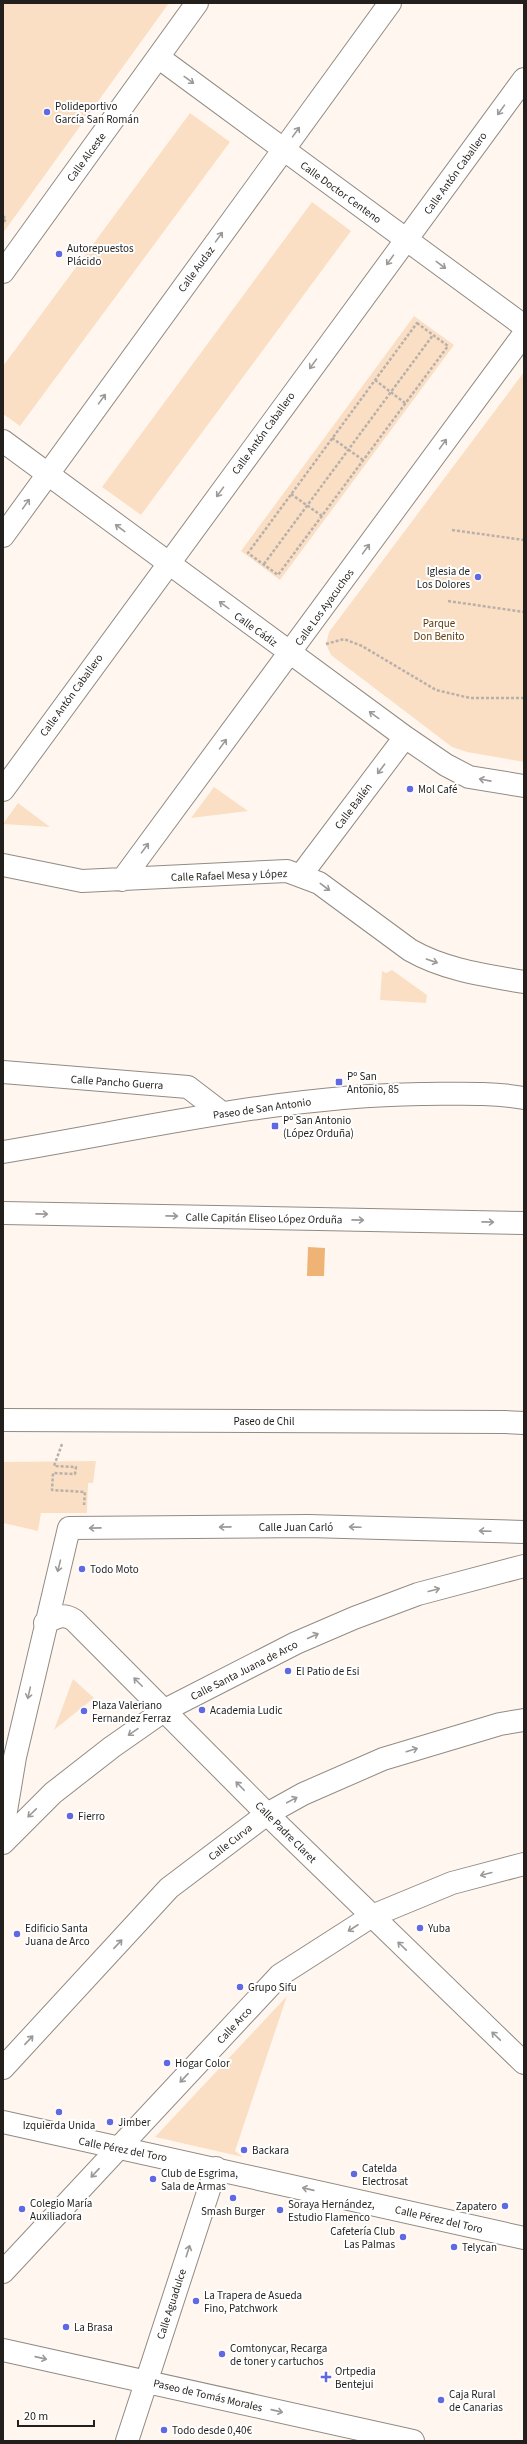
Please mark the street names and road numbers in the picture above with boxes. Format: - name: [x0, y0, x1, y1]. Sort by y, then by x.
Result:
- street label: Calle Alceste: [63, 129, 110, 185]
- street label: Calle Antón Caballero: [420, 129, 491, 218]
- street label: Calle Doctor Centeno: [297, 158, 384, 227]
- street label: Calle Audaz: [175, 243, 218, 295]
- street label: Calle Antón Caballero: [228, 389, 299, 478]
- street label: Calle Los Ayacuchos: [291, 565, 358, 649]
- street label: Calle Cádiz: [231, 609, 281, 650]
- street label: Calle Antón Caballero: [36, 651, 107, 740]
- street label: Calle Bailén: [331, 780, 376, 832]
- street label: Calle Rafael Mesa y López: [171, 866, 288, 885]
- street label: Calle Pancho Guerra: [70, 1072, 164, 1093]
- street label: Paseo de San Antonio: [212, 1094, 312, 1123]
- street label: Calle Capitán Eliseo López Orduña: [185, 1210, 343, 1227]
- street label: Paseo de Chil: [233, 1414, 295, 1429]
- street label: Calle Juan Carló: [259, 1520, 333, 1535]
- street label: Calle Santa Juana de Arco: [188, 1637, 300, 1704]
- street label: Calle Padre Claret: [252, 1798, 320, 1867]
- street label: Calle Curva: [205, 1821, 255, 1864]
- street label: Calle Arco: [213, 2004, 255, 2047]
- street label: Calle Pérez del Toro: [77, 2134, 169, 2165]
- street label: Calle Pérez del Toro: [393, 2202, 484, 2237]
- street label: Calle Aguadulce: [153, 2266, 190, 2341]
- street label: Paseo de Tomás Morales: [152, 2376, 264, 2415]

